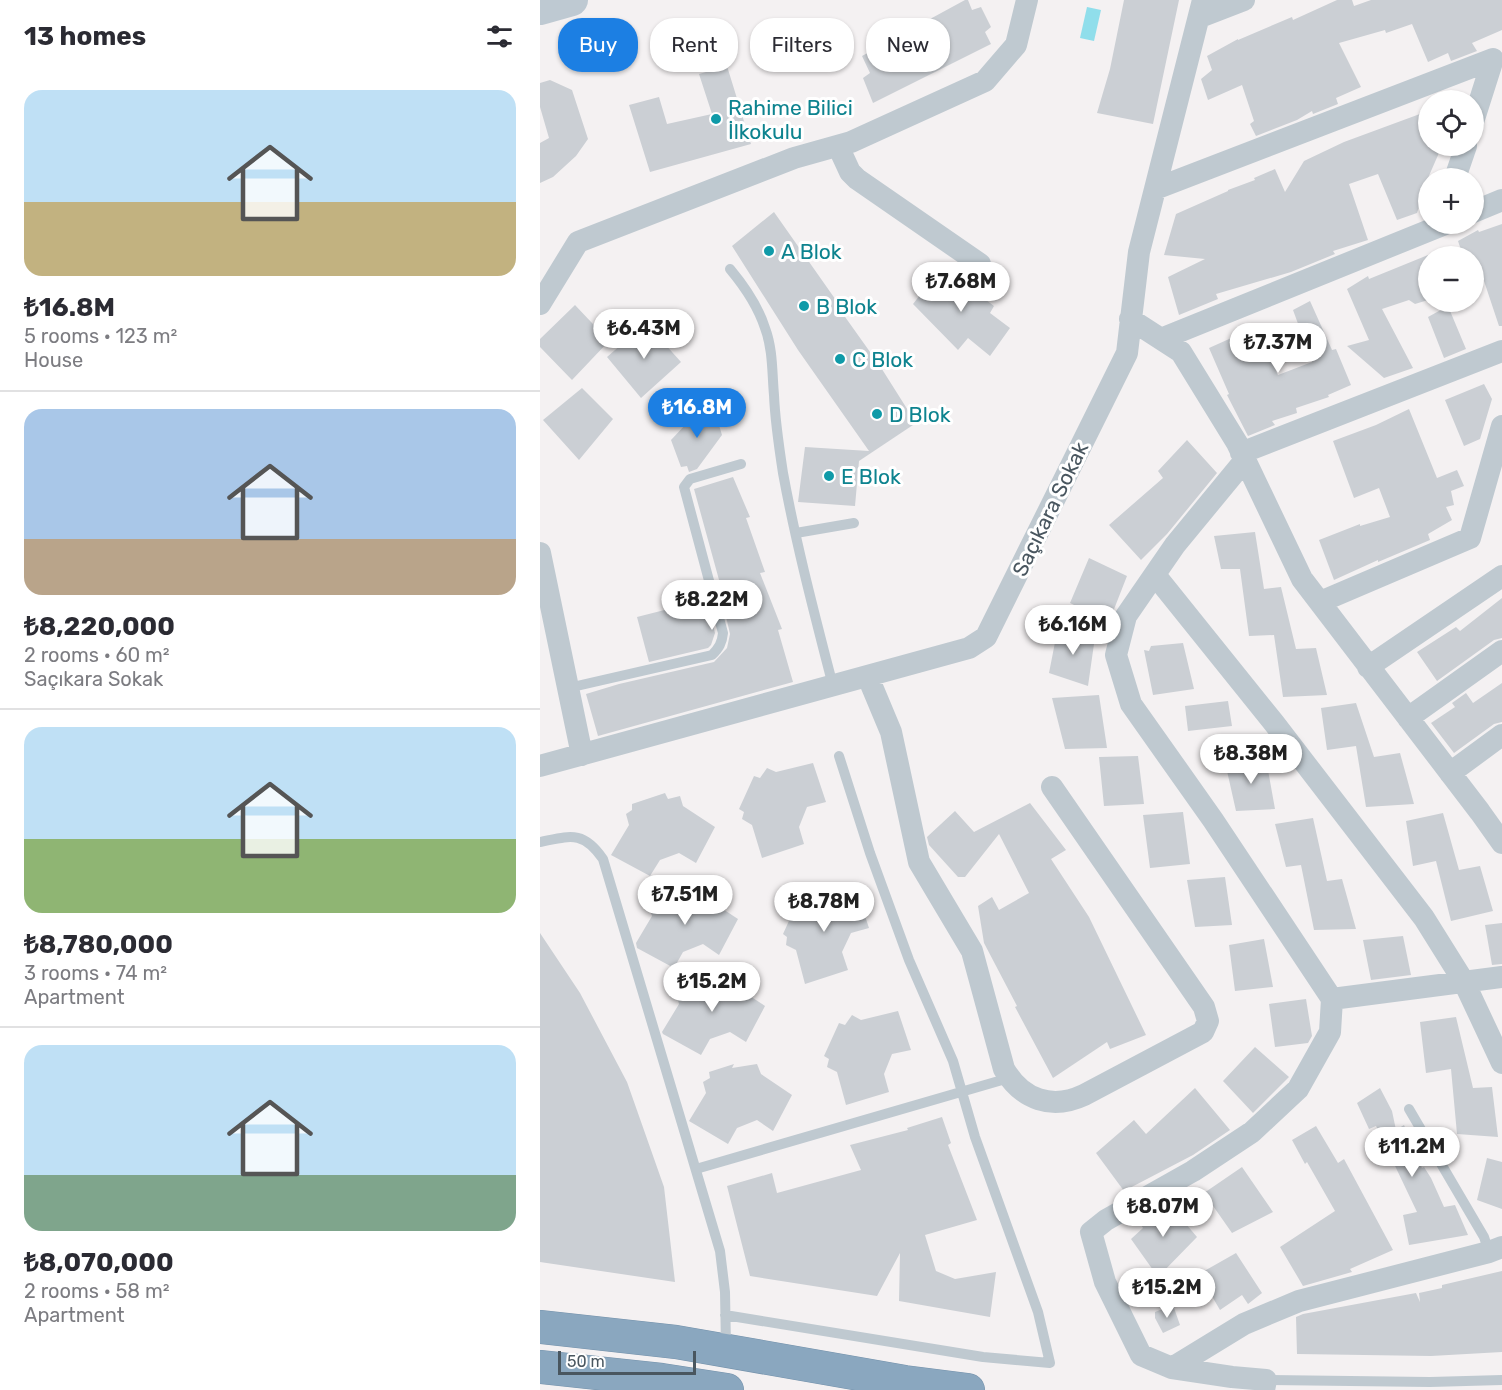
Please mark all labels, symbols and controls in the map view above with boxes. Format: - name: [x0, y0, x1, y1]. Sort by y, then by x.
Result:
- chip: Buy: [558, 18, 638, 72]
- chip: Rent: [650, 18, 738, 72]
- chip: Filters: [750, 18, 854, 72]
- chip: New: [866, 18, 950, 72]
- icon: filters: [483, 20, 516, 53]
- text: 13 homes: [24, 21, 146, 52]
- map controls: [1418, 90, 1484, 312]
- button: locate: [1418, 90, 1484, 156]
- place label: Rahime Bilici İlkokulu: [728, 95, 853, 144]
- marker: Rahime Bilici İlkokulu: [709, 112, 723, 126]
- icon: home: [216, 129, 324, 237]
- button: +: [1418, 168, 1484, 234]
- place label: A Blok: [781, 239, 842, 264]
- marker: A Blok: [762, 244, 776, 258]
- button: −: [1418, 246, 1484, 312]
- pin: ₺7.68M: [912, 262, 1010, 313]
- text: ₺7.68M: [926, 269, 996, 293]
- text: ₺16.8M: [24, 292, 115, 323]
- place label: B Blok: [816, 294, 877, 319]
- marker: B Blok: [797, 299, 811, 313]
- pin: ₺6.43M: [595, 309, 693, 360]
- text: ₺6.43M: [607, 316, 681, 340]
- pin: ₺7.37M: [1229, 323, 1327, 374]
- text: 5 rooms · 123 m²: [24, 324, 177, 348]
- text: ₺7.37M: [1244, 330, 1312, 354]
- place label: C Blok: [852, 347, 913, 372]
- text: House: [24, 348, 83, 372]
- marker: C Blok: [833, 352, 847, 366]
- pin: ₺16.8M: [648, 388, 746, 439]
- text: ₺16.8M: [662, 395, 732, 419]
- place label: D Blok: [889, 402, 951, 427]
- marker: D Blok: [870, 407, 884, 421]
- street label: Saçıkara Sokak: [1007, 438, 1093, 580]
- icon: home: [216, 448, 324, 556]
- place label: E Blok: [841, 464, 901, 489]
- marker: E Blok: [822, 469, 836, 483]
- pin: ₺8.22M: [663, 580, 761, 631]
- text: ₺8.22M: [675, 587, 749, 611]
- pin: ₺6.16M: [1024, 605, 1122, 656]
- text: ₺8,220,000: [24, 611, 175, 642]
- text: ₺6.16M: [1039, 612, 1107, 636]
- text: 2 rooms · 60 m²: [24, 643, 170, 667]
- text: Saçıkara Sokak: [24, 667, 163, 691]
- pin: ₺8.38M: [1202, 734, 1300, 785]
- text: ₺8.38M: [1214, 741, 1288, 765]
- icon: home: [216, 766, 324, 874]
- pin: ₺7.51M: [636, 875, 734, 926]
- text: ₺7.51M: [652, 882, 718, 906]
- pin: ₺8.78M: [775, 882, 873, 933]
- text: ₺8.78M: [788, 889, 860, 913]
- text: ₺8,780,000: [24, 929, 173, 960]
- text: 3 rooms · 74 m²: [24, 961, 167, 985]
- pin: ₺15.2M: [663, 962, 761, 1013]
- text: ₺15.2M: [677, 969, 747, 993]
- text: Apartment: [24, 985, 125, 1009]
- icon: home: [216, 1084, 324, 1192]
- pin: ₺11.2M: [1363, 1127, 1461, 1178]
- text: ₺11.2M: [1379, 1134, 1445, 1158]
- pin: ₺8.07M: [1114, 1187, 1212, 1238]
- text: ₺8.07M: [1127, 1194, 1199, 1218]
- text: ₺8,070,000: [24, 1247, 174, 1278]
- pin: ₺15.2M: [1118, 1268, 1216, 1319]
- text: ₺15.2M: [1132, 1275, 1202, 1299]
- text: 2 rooms · 58 m²: [24, 1279, 170, 1303]
- text: Apartment: [24, 1303, 125, 1327]
- scale bar: [558, 1348, 696, 1376]
- text: 50 m: [567, 1352, 605, 1371]

